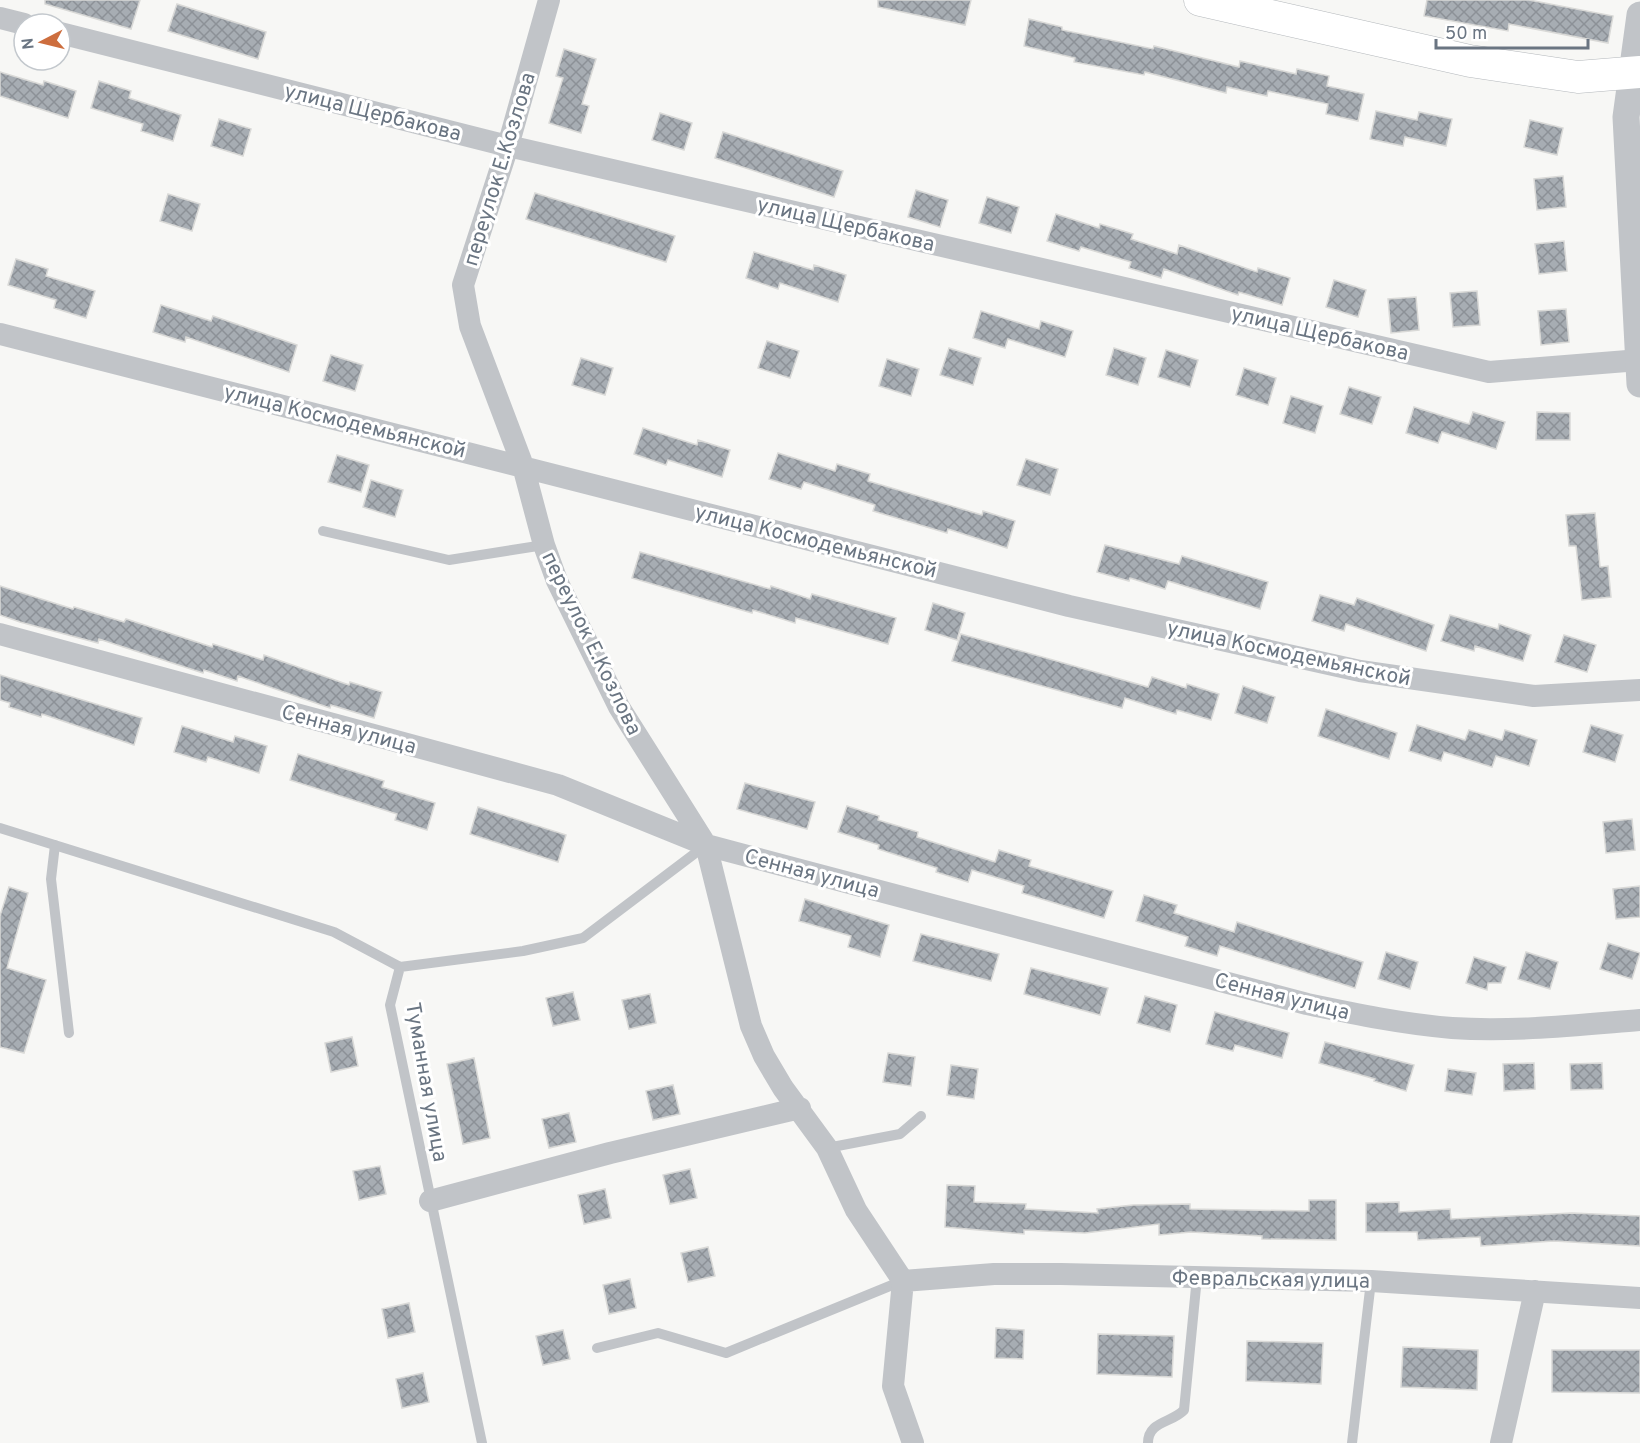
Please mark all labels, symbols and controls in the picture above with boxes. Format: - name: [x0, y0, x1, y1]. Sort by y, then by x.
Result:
- north arrow: [12, 12, 72, 72]
- scale bar: [1436, 12, 1588, 50]
- text: 50 m: [1445, 23, 1487, 46]
- text: N: [18, 37, 40, 51]
- street label: переулок Е.Козлова: [458, 69, 543, 270]
- street label: улица Щербакова: [281, 78, 464, 148]
- street label: улица Щербакова: [754, 192, 937, 259]
- street label: улица Щербакова: [1228, 301, 1411, 368]
- street label: улица Космодемьянской: [221, 379, 468, 466]
- street label: улица Космодемьянской: [692, 499, 939, 586]
- street label: переулок Е.Козлова: [534, 547, 647, 740]
- street label: улица Космодемьянской: [1164, 615, 1413, 693]
- street label: Сенная улица: [278, 699, 419, 761]
- street label: Сенная улица: [741, 843, 882, 905]
- street label: Сенная улица: [1211, 968, 1352, 1027]
- street label: Туманная улица: [398, 1000, 453, 1164]
- street label: Февральская улица: [1172, 1265, 1370, 1296]

